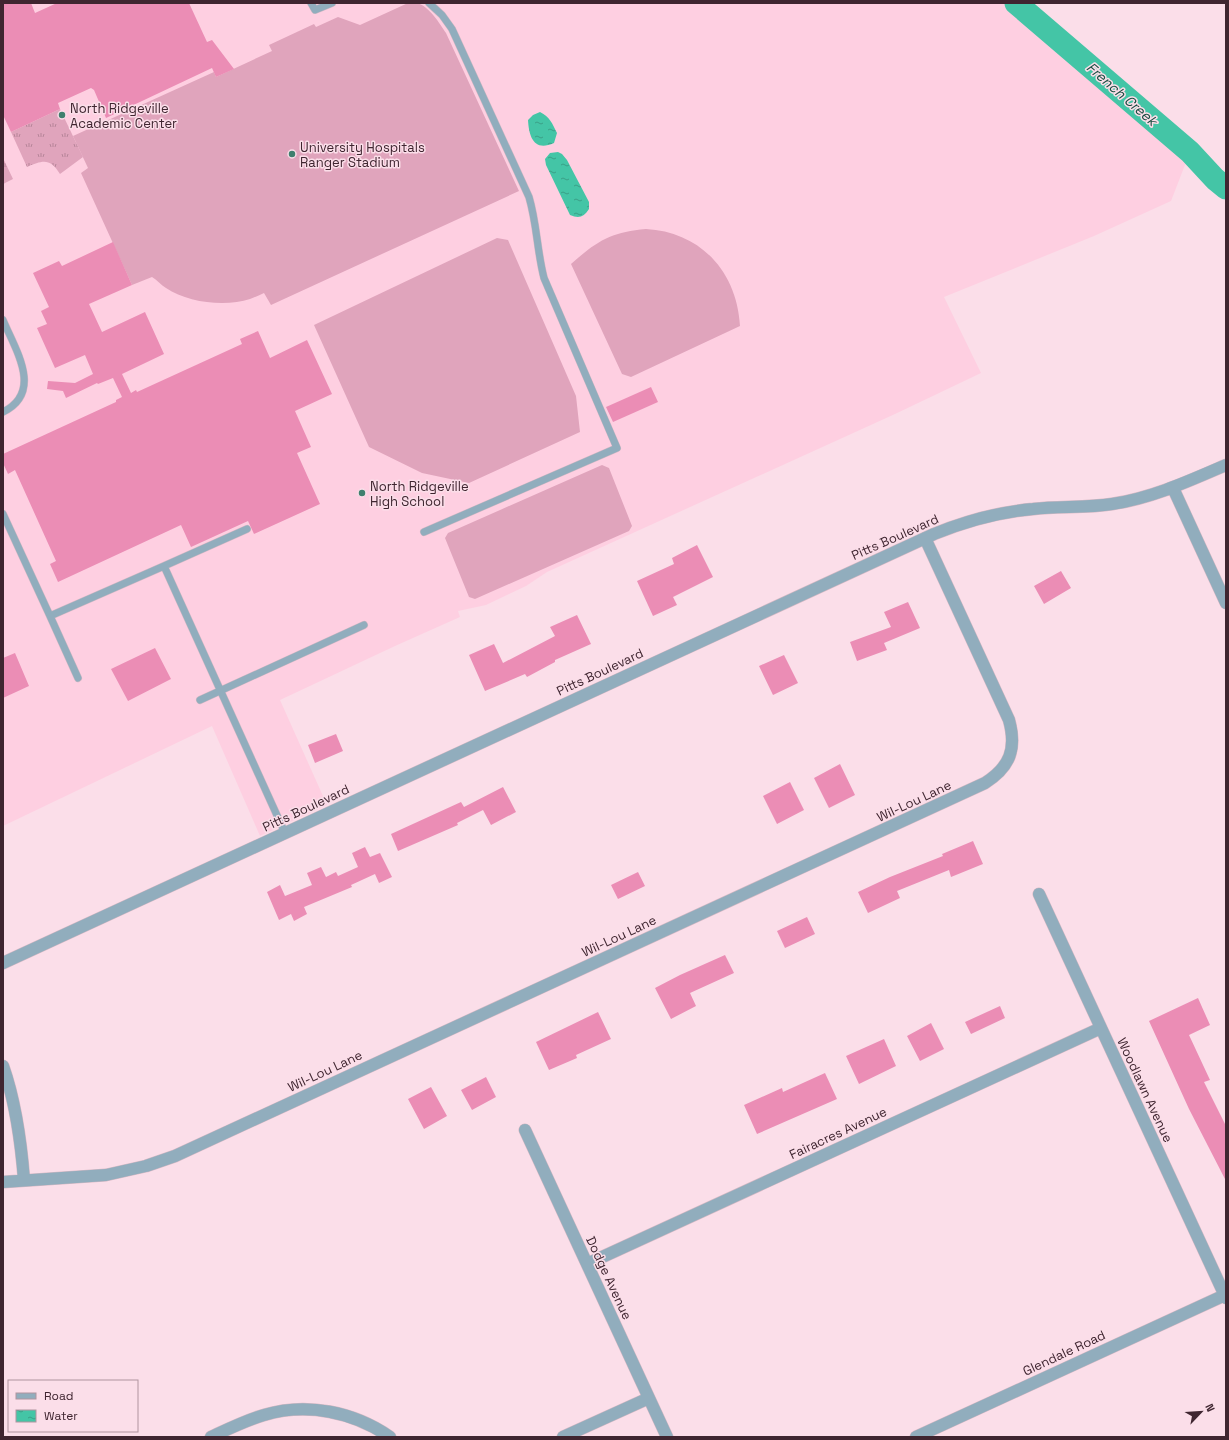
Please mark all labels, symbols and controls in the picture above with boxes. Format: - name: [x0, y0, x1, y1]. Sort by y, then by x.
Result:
- water label: French Creek: [1083, 58, 1162, 131]
- place label: North Ridgeville Academic Center: [70, 100, 177, 132]
- marker: North Ridgeville Academic Center: [57, 110, 67, 120]
- place label: University Hospitals Ranger Stadium: [300, 139, 425, 171]
- marker: University Hospitals Ranger Stadium: [287, 149, 297, 159]
- place label: North Ridgeville High School: [370, 478, 469, 510]
- marker: North Ridgeville High School: [357, 488, 367, 498]
- street label: Pitts Boulevard: [849, 510, 941, 564]
- street label: Pitts Boulevard: [554, 644, 646, 700]
- street label: Wil-Lou Lane: [874, 776, 954, 826]
- street label: Pitts Boulevard: [260, 780, 352, 836]
- street label: Wil-Lou Lane: [579, 911, 659, 961]
- street label: Woodlawn Avenue: [1113, 1035, 1177, 1145]
- street label: Wil-Lou Lane: [285, 1046, 365, 1096]
- street label: Fairacres Avenue: [787, 1103, 889, 1163]
- street label: Dodge Avenue: [582, 1234, 636, 1322]
- street label: Glendale Road: [1020, 1326, 1108, 1380]
- legend: [8, 1380, 138, 1432]
- text: Road: [44, 1388, 73, 1404]
- north arrow: [1181, 1392, 1221, 1432]
- text: N: [1202, 1401, 1218, 1414]
- text: Water: [44, 1408, 78, 1424]

